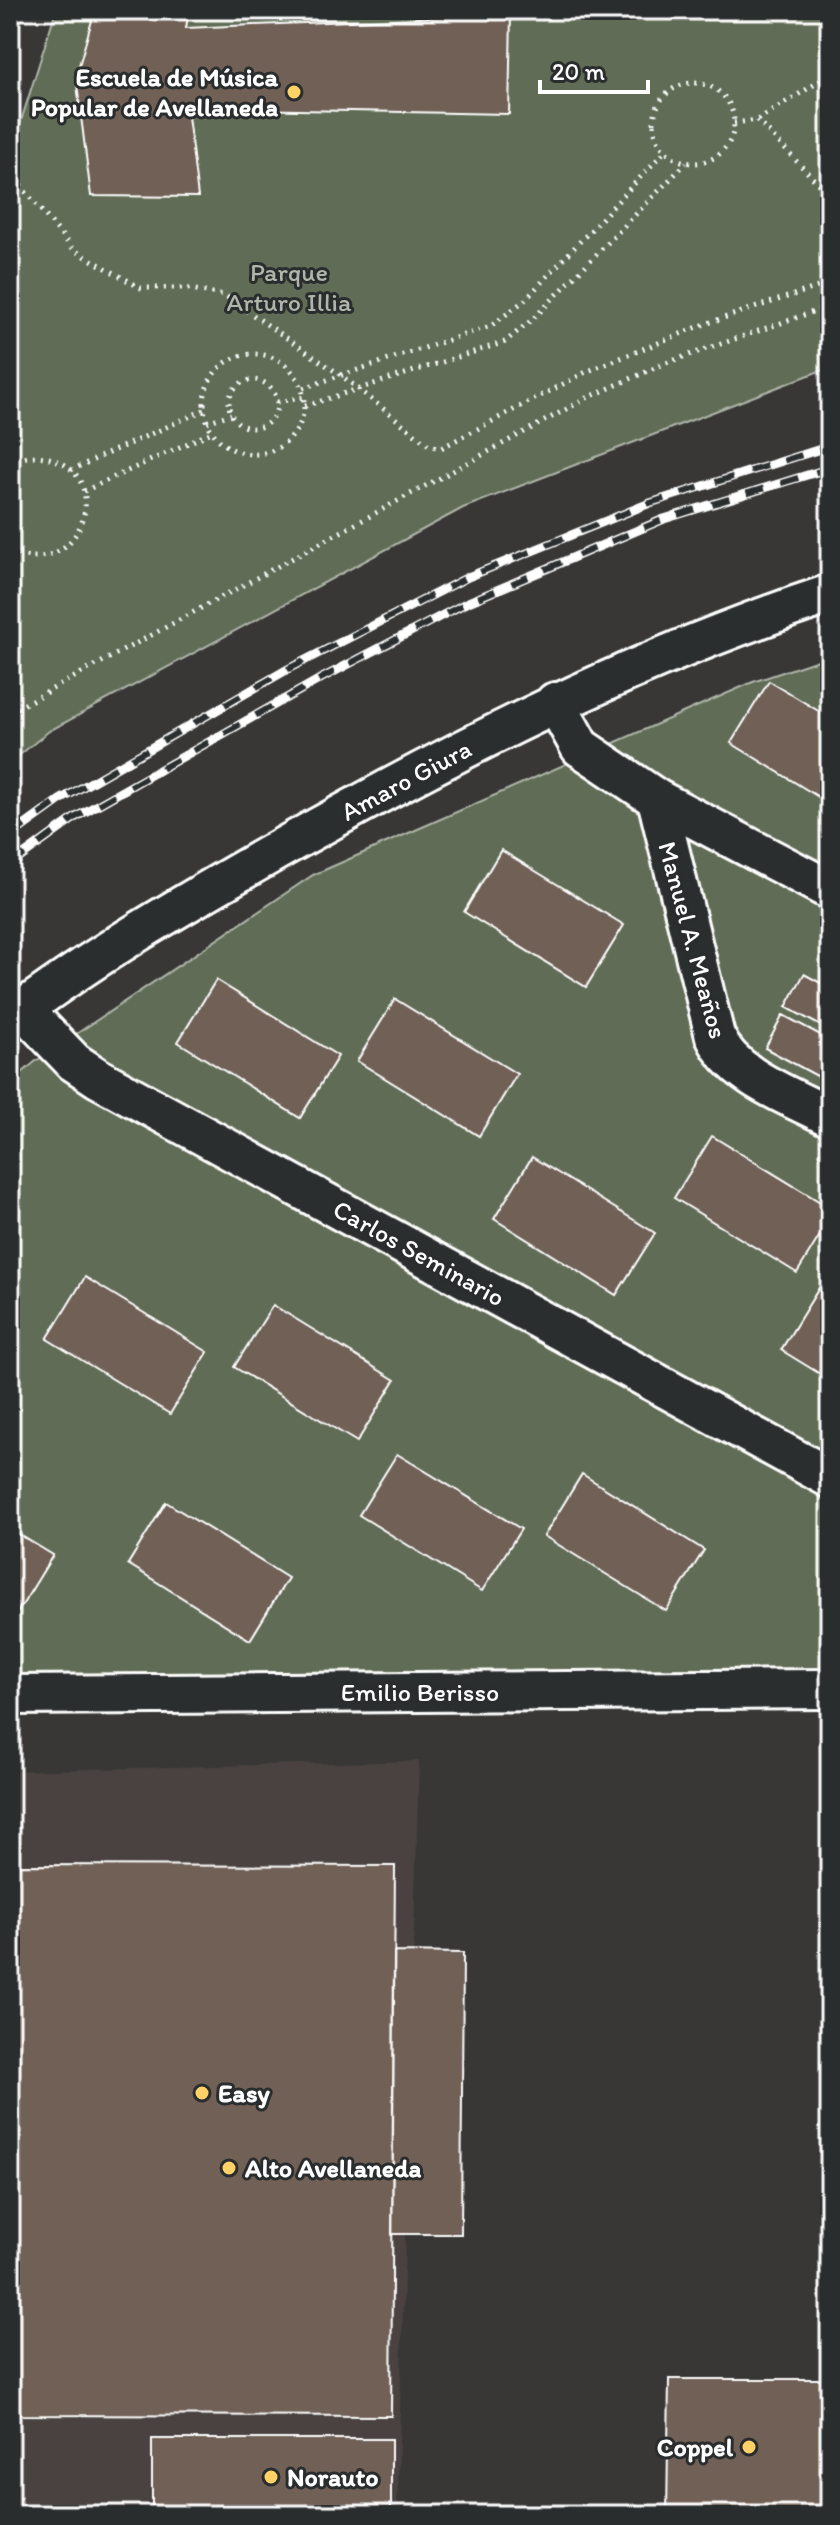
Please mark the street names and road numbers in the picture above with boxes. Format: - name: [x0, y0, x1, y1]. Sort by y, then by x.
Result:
- street label: Amaro Giura: [335, 732, 477, 828]
- street label: Manuel A. Meaños: [651, 838, 735, 1042]
- street label: Carlos Seminario: [328, 1193, 510, 1313]
- street label: Emilio Berisso: [341, 1676, 499, 1708]

